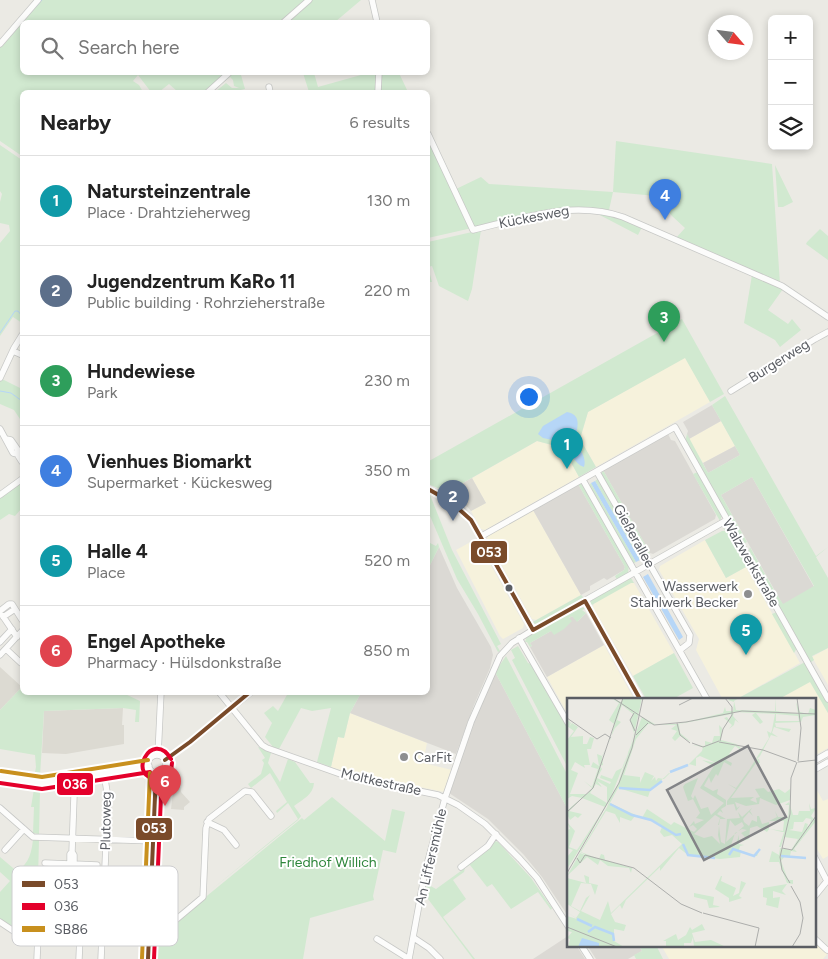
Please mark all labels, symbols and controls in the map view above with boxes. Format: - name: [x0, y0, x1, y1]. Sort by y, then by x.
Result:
- north arrow: [708, 15, 753, 60]
- map controls: [768, 15, 813, 150]
- button: +: [768, 15, 813, 60]
- search box: [20, 20, 430, 75]
- icon: search: [38, 34, 66, 62]
- text: Search here: [78, 36, 180, 59]
- button: −: [768, 60, 813, 105]
- button: layers: [768, 105, 813, 150]
- text: Nearby: [40, 110, 111, 135]
- text: 6 results: [349, 113, 410, 132]
- pin: 4: [649, 179, 681, 220]
- text: Natursteinzentrale: [87, 180, 251, 203]
- text: 1: [53, 191, 59, 210]
- text: 130 m: [367, 191, 410, 210]
- street label: Kückesweg: [497, 202, 571, 232]
- text: Place · Drahtzieherweg: [87, 203, 251, 222]
- text: Jugendzentrum KaRo 11: [87, 270, 296, 293]
- text: 2: [51, 281, 61, 300]
- text: 220 m: [364, 281, 410, 300]
- text: Public building · Rohrzieherstraße: [87, 293, 325, 312]
- pin: 3: [648, 301, 680, 342]
- street label: Burgerweg: [746, 336, 812, 386]
- text: Hundewiese: [87, 360, 195, 383]
- text: 3: [52, 371, 60, 390]
- text: 230 m: [365, 371, 410, 390]
- text: Park: [87, 383, 117, 402]
- your location: [516, 384, 542, 410]
- pin: 1: [551, 428, 583, 469]
- text: Vienhues Biomarkt: [87, 450, 252, 473]
- text: 4: [51, 461, 61, 480]
- text: 350 m: [364, 461, 410, 480]
- text: Supermarket · Kückesweg: [87, 473, 272, 492]
- pin: 2: [437, 480, 469, 521]
- street label: Gießerallee: [609, 501, 659, 571]
- street label: Walzwerkstraße: [719, 516, 783, 611]
- text: Halle 4: [87, 540, 148, 563]
- line badge: 053: [470, 540, 508, 564]
- text: 053: [477, 544, 502, 561]
- text: 5: [51, 551, 61, 570]
- text: 520 m: [364, 551, 410, 570]
- text: Place: [87, 563, 125, 582]
- place label: Wasserwerk Stahlwerk Becker: [630, 578, 738, 611]
- unlabelled marker: [504, 583, 514, 593]
- marker: Wasserwerk Stahlwerk Becker: [742, 588, 754, 600]
- pin: 5: [730, 614, 762, 655]
- text: Engel Apotheke: [87, 630, 225, 653]
- text: 6: [51, 641, 61, 660]
- text: 850 m: [363, 641, 410, 660]
- text: Pharmacy · Hülsdonkstraße: [87, 653, 281, 672]
- inset map: [567, 698, 816, 946]
- place label: CarFit: [414, 749, 452, 766]
- marker: CarFit: [398, 751, 410, 763]
- pin: 6: [149, 765, 181, 806]
- street label: Moltkestraße: [339, 765, 423, 800]
- line badge: 036: [56, 772, 94, 796]
- text: 036: [63, 776, 87, 793]
- street label: Plutoweg: [97, 791, 115, 851]
- street label: An Liffersmühle: [412, 807, 450, 907]
- line badge: 053: [135, 817, 173, 841]
- text: 053: [142, 820, 167, 837]
- park label: Friedhof Willich: [279, 854, 377, 871]
- legend: [12, 866, 178, 946]
- text: 053: [54, 876, 79, 893]
- text: 036: [54, 898, 79, 915]
- text: SB86: [54, 921, 88, 938]

